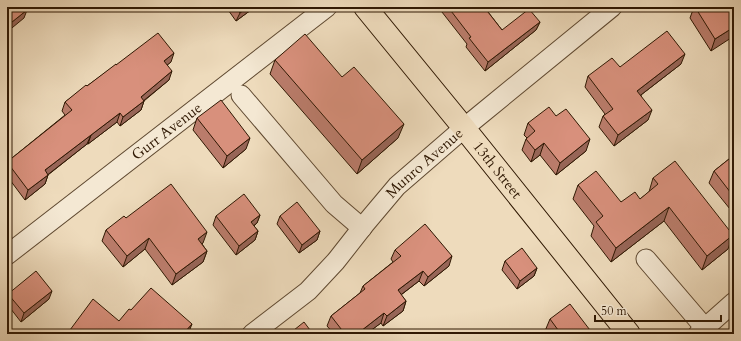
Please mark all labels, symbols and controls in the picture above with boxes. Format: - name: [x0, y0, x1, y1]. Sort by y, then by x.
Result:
- street label: Gurr Avenue: [127, 98, 206, 165]
- street label: Munro Avenue: [381, 123, 467, 202]
- street label: 13th Street: [468, 137, 527, 203]
- scale bar: [595, 297, 721, 323]
- text: 50 m: [601, 303, 628, 319]

